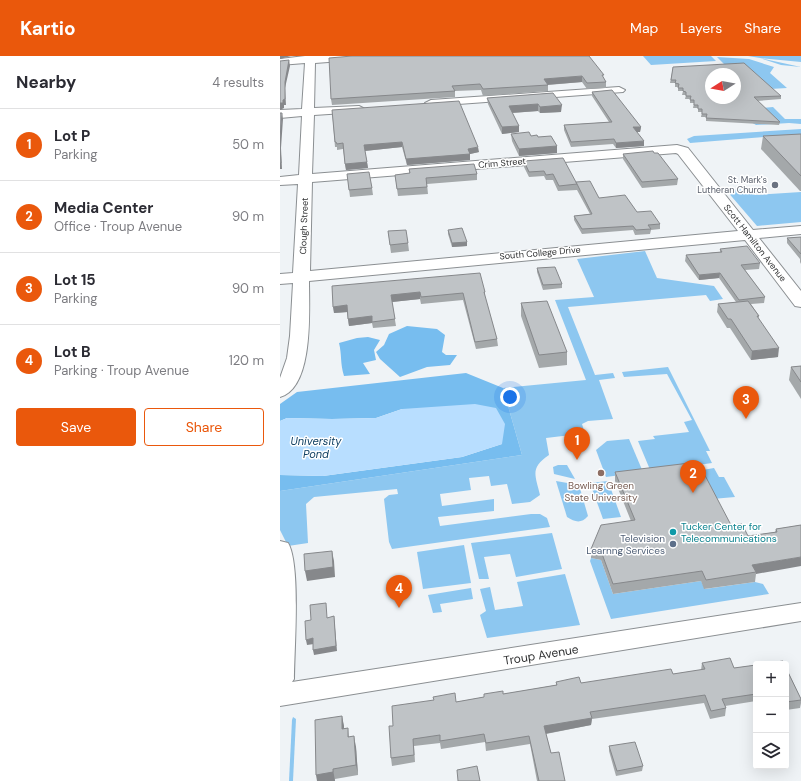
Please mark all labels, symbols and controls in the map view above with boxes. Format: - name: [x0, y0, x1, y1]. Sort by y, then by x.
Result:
- text: Kartio: [20, 16, 76, 41]
- text: Map: [630, 19, 658, 37]
- text: Layers: [680, 19, 722, 37]
- text: Share: [744, 19, 781, 37]
- north arrow: [705, 68, 741, 104]
- text: Nearby: [16, 71, 76, 93]
- text: 4 results: [212, 74, 264, 91]
- text: Lot P: [54, 126, 90, 146]
- text: 1: [27, 136, 31, 153]
- text: 50 m: [232, 136, 264, 153]
- text: Parking: [54, 146, 98, 163]
- street label: Crim Street: [478, 155, 527, 171]
- place label: St. Mark's Lutheran Church: [697, 174, 767, 196]
- marker: St. Mark's Lutheran Church: [770, 180, 780, 190]
- street label: Clough Street: [297, 197, 311, 255]
- text: Media Center: [54, 198, 153, 218]
- street label: Scott Hamilton Avenue: [721, 202, 789, 284]
- text: 2: [25, 208, 33, 225]
- text: 90 m: [232, 208, 264, 225]
- text: Office · Troup Avenue: [54, 218, 182, 235]
- street label: South College Drive: [499, 243, 581, 263]
- text: Lot 15: [54, 270, 96, 290]
- text: 3: [25, 280, 33, 297]
- text: 90 m: [232, 280, 264, 297]
- text: Parking: [54, 290, 98, 307]
- text: Lot B: [54, 342, 90, 362]
- text: 4: [25, 352, 33, 369]
- text: 120 m: [229, 352, 264, 369]
- text: Parking · Troup Avenue: [54, 362, 189, 379]
- pin: 3: [733, 386, 759, 419]
- your location: [500, 387, 520, 407]
- button: Save: [16, 408, 136, 446]
- button: Share: [144, 408, 264, 446]
- pin: 1: [564, 427, 590, 460]
- water label: University Pond: [291, 434, 342, 461]
- pin: 2: [680, 460, 706, 493]
- marker: Bowling Green State University: [596, 468, 606, 478]
- place label: Bowling Green State University: [564, 479, 638, 504]
- place label: Tucker Center for Telecommunications: [681, 520, 777, 545]
- marker: Tucker Center for Telecommunications: [668, 527, 678, 537]
- place label: Television Learnng Services: [586, 532, 665, 557]
- marker: Television Learnng Services: [668, 539, 678, 549]
- pin: 4: [386, 575, 412, 608]
- street label: Troup Avenue: [502, 641, 580, 669]
- map controls: [753, 661, 789, 769]
- button: +: [753, 661, 789, 697]
- button: −: [753, 697, 789, 733]
- button: layers: [753, 733, 789, 769]

